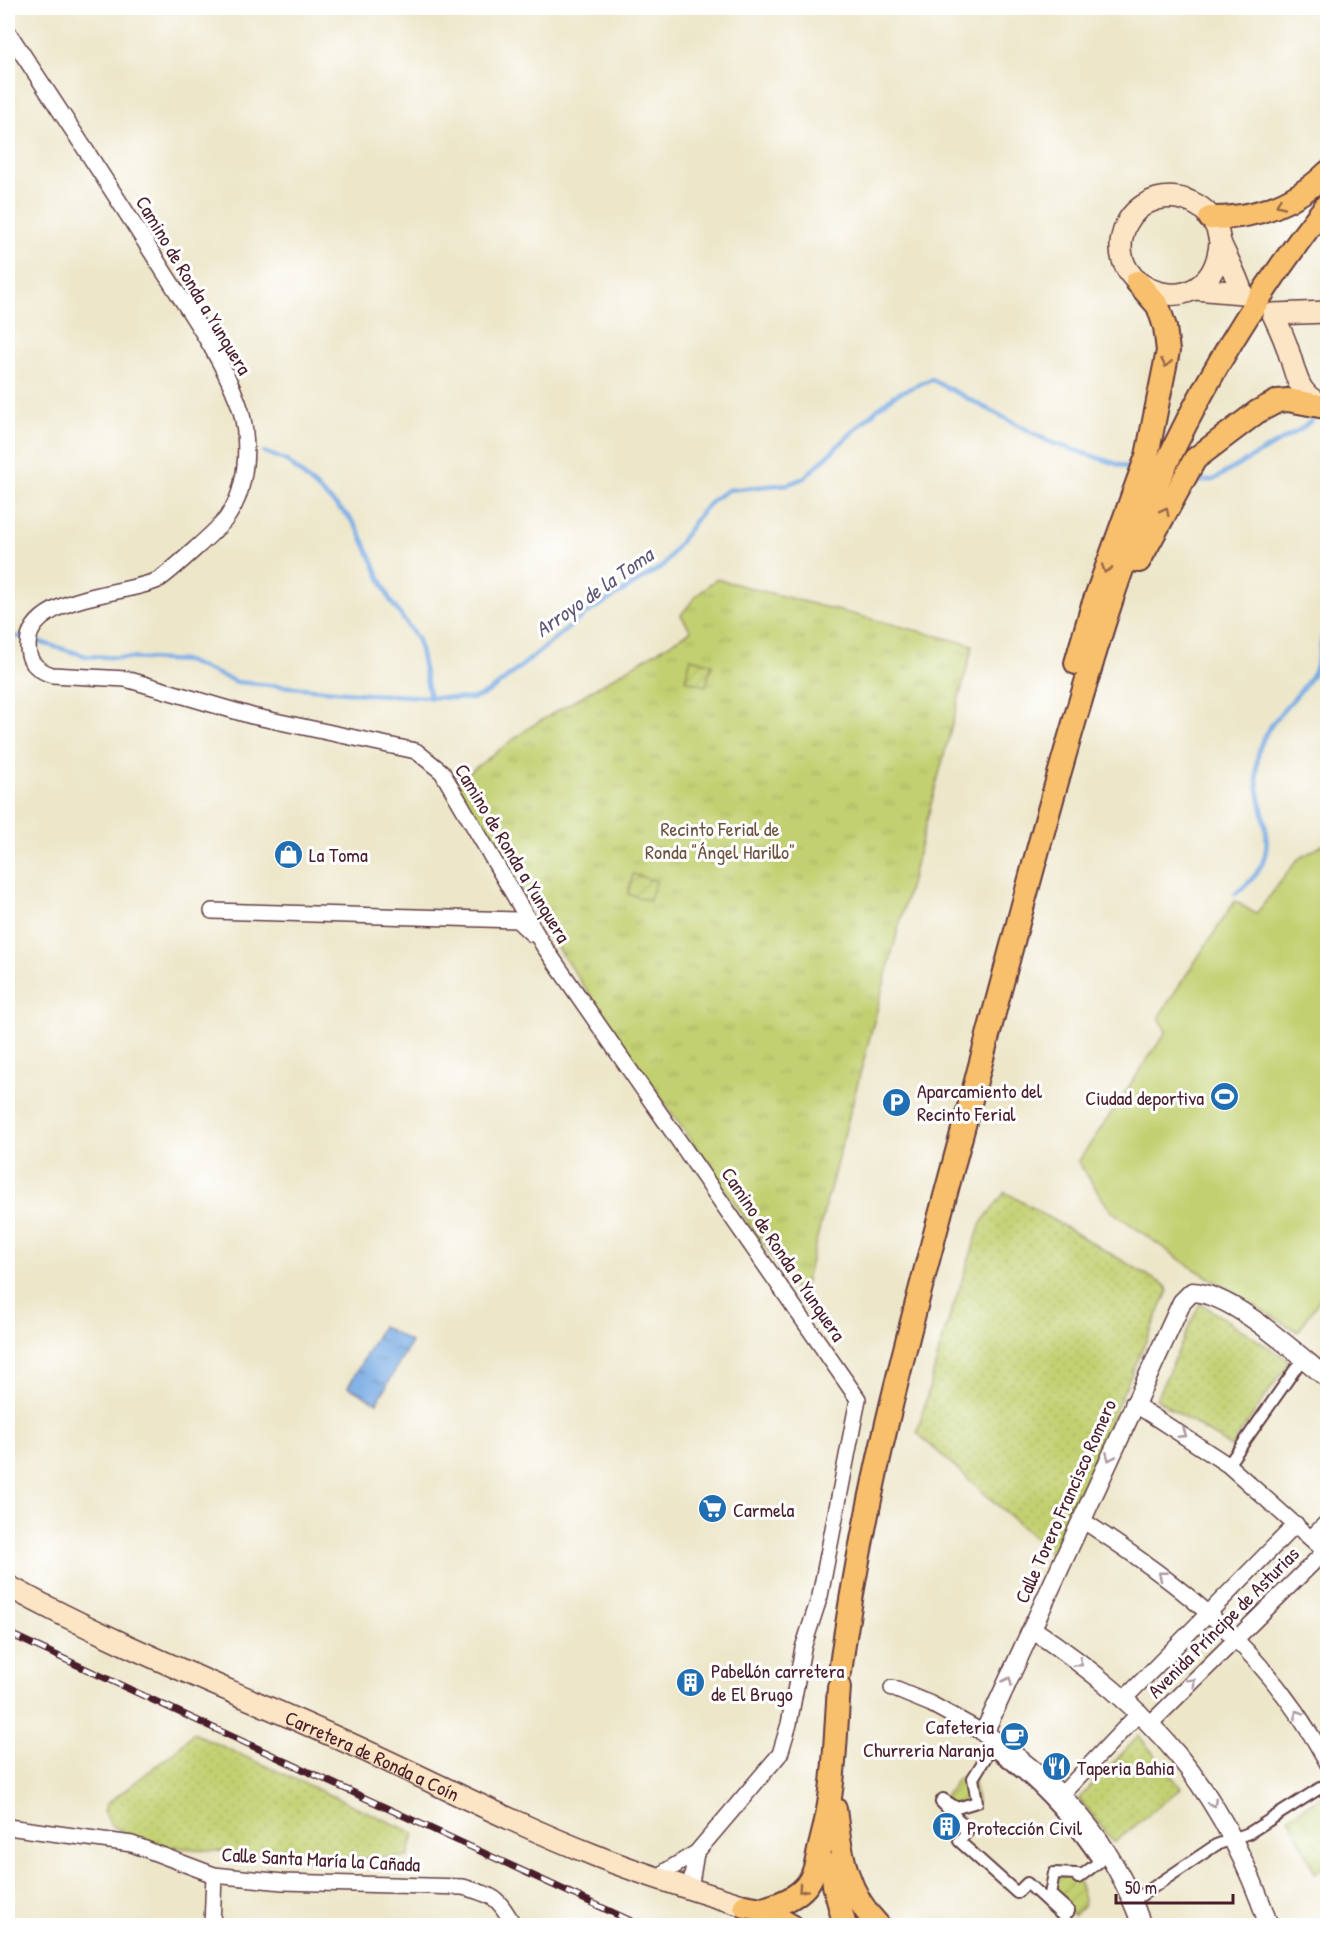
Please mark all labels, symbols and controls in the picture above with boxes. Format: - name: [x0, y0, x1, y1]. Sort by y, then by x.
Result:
- street label: Camino de Ronda a Yunquera: [130, 190, 258, 380]
- one-way arrow: [1275, 197, 1286, 209]
- one-way arrow: [1160, 357, 1173, 367]
- one-way arrow: [1158, 506, 1169, 517]
- water label: Arroyo de la Toma: [529, 539, 661, 643]
- one-way arrow: [1100, 564, 1113, 574]
- street label: Camino de Ronda a Yunquera: [449, 758, 577, 948]
- park label: Recinto Ferial de Ronda "Ángel Harillo": [645, 815, 795, 865]
- shop icon: La Toma: [272, 838, 304, 870]
- place label: La Toma: [309, 841, 368, 868]
- place label: Aparcamiento del Recinto Ferial: [917, 1077, 1043, 1127]
- sports icon: Ciudad deportiva: [1209, 1081, 1241, 1113]
- place label: Ciudad deportiva: [1085, 1084, 1204, 1111]
- parking icon: Aparcamiento del Recinto Ferial: [880, 1086, 912, 1118]
- street label: Camino de Ronda a Yunquera: [716, 1162, 852, 1346]
- street label: Calle Torero Francisco Romero: [1008, 1395, 1122, 1607]
- one-way arrow: [1177, 1426, 1187, 1438]
- one-way arrow: [1105, 1450, 1117, 1461]
- supermarket icon: Carmela: [696, 1493, 728, 1525]
- place label: Carmela: [733, 1496, 794, 1523]
- street label: Avenida Príncipe de Asturias: [1141, 1540, 1305, 1704]
- one-way arrow: [1158, 1572, 1169, 1583]
- one-way arrow: [1073, 1656, 1084, 1667]
- place label: Pabellón carretera de El Brugo: [711, 1657, 844, 1707]
- building icon: Pabellón carretera de El Brugo: [674, 1666, 706, 1698]
- one-way arrow: [1000, 1676, 1012, 1687]
- one-way arrow: [1185, 1678, 1196, 1688]
- street label: Carretera de Ronda a Coín: [281, 1703, 464, 1807]
- one-way arrow: [1294, 1710, 1305, 1721]
- place label: Cafeteria Churreria Naranja: [863, 1713, 994, 1763]
- cafe icon: Cafeteria Churreria Naranja: [999, 1721, 1031, 1753]
- restaurant icon: Taperia Bahia: [1040, 1751, 1072, 1783]
- place label: Taperia Bahia: [1077, 1754, 1174, 1781]
- one-way arrow: [1205, 1797, 1217, 1807]
- building icon: Protección Civil: [930, 1811, 962, 1843]
- place label: Protección Civil: [967, 1814, 1083, 1841]
- street label: Calle Santa María la Cañada: [221, 1840, 421, 1878]
- scale bar: [1116, 1867, 1233, 1905]
- text: 50 m: [1125, 1875, 1157, 1900]
- one-way arrow: [798, 1881, 809, 1892]

